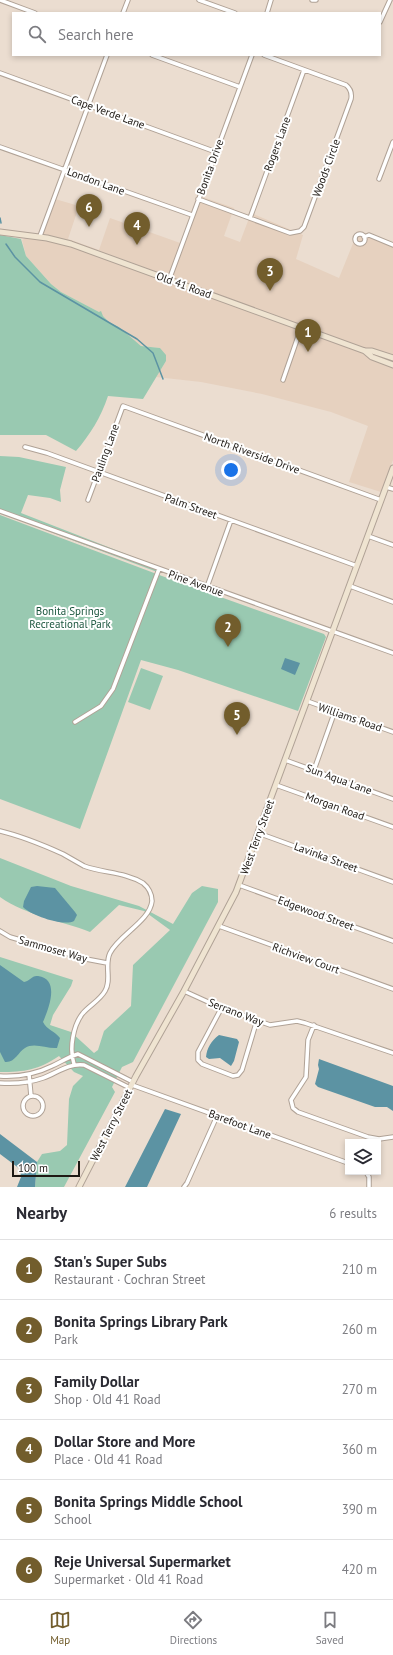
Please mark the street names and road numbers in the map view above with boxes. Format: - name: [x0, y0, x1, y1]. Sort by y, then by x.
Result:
- street label: Cape Verde Lane: [69, 92, 147, 132]
- street label: Rogers Lane: [261, 114, 294, 173]
- street label: Bonita Drive: [193, 137, 227, 197]
- street label: Woods Circle: [309, 137, 343, 199]
- street label: London Lane: [65, 164, 127, 198]
- street label: Old 41 Road: [154, 269, 214, 301]
- street label: Pauling Lane: [88, 422, 122, 484]
- street label: North Riverside Drive: [202, 429, 302, 477]
- street label: Palm Street: [163, 490, 219, 522]
- street label: Pine Avenue: [167, 567, 226, 600]
- street label: Williams Road: [316, 700, 384, 734]
- street label: Sun Aqua Lane: [304, 761, 374, 798]
- street label: Morgan Road: [303, 789, 367, 823]
- street label: West Terry Street: [237, 797, 277, 876]
- street label: Lavinka Street: [292, 839, 360, 875]
- street label: Edgewood Street: [276, 893, 356, 933]
- street label: Sammoset Way: [17, 932, 90, 966]
- street label: Richview Court: [270, 939, 342, 977]
- street label: Serrano Way: [206, 995, 267, 1029]
- street label: West Terry Street: [87, 1087, 135, 1163]
- street label: Barefoot Lane: [207, 1106, 274, 1142]

